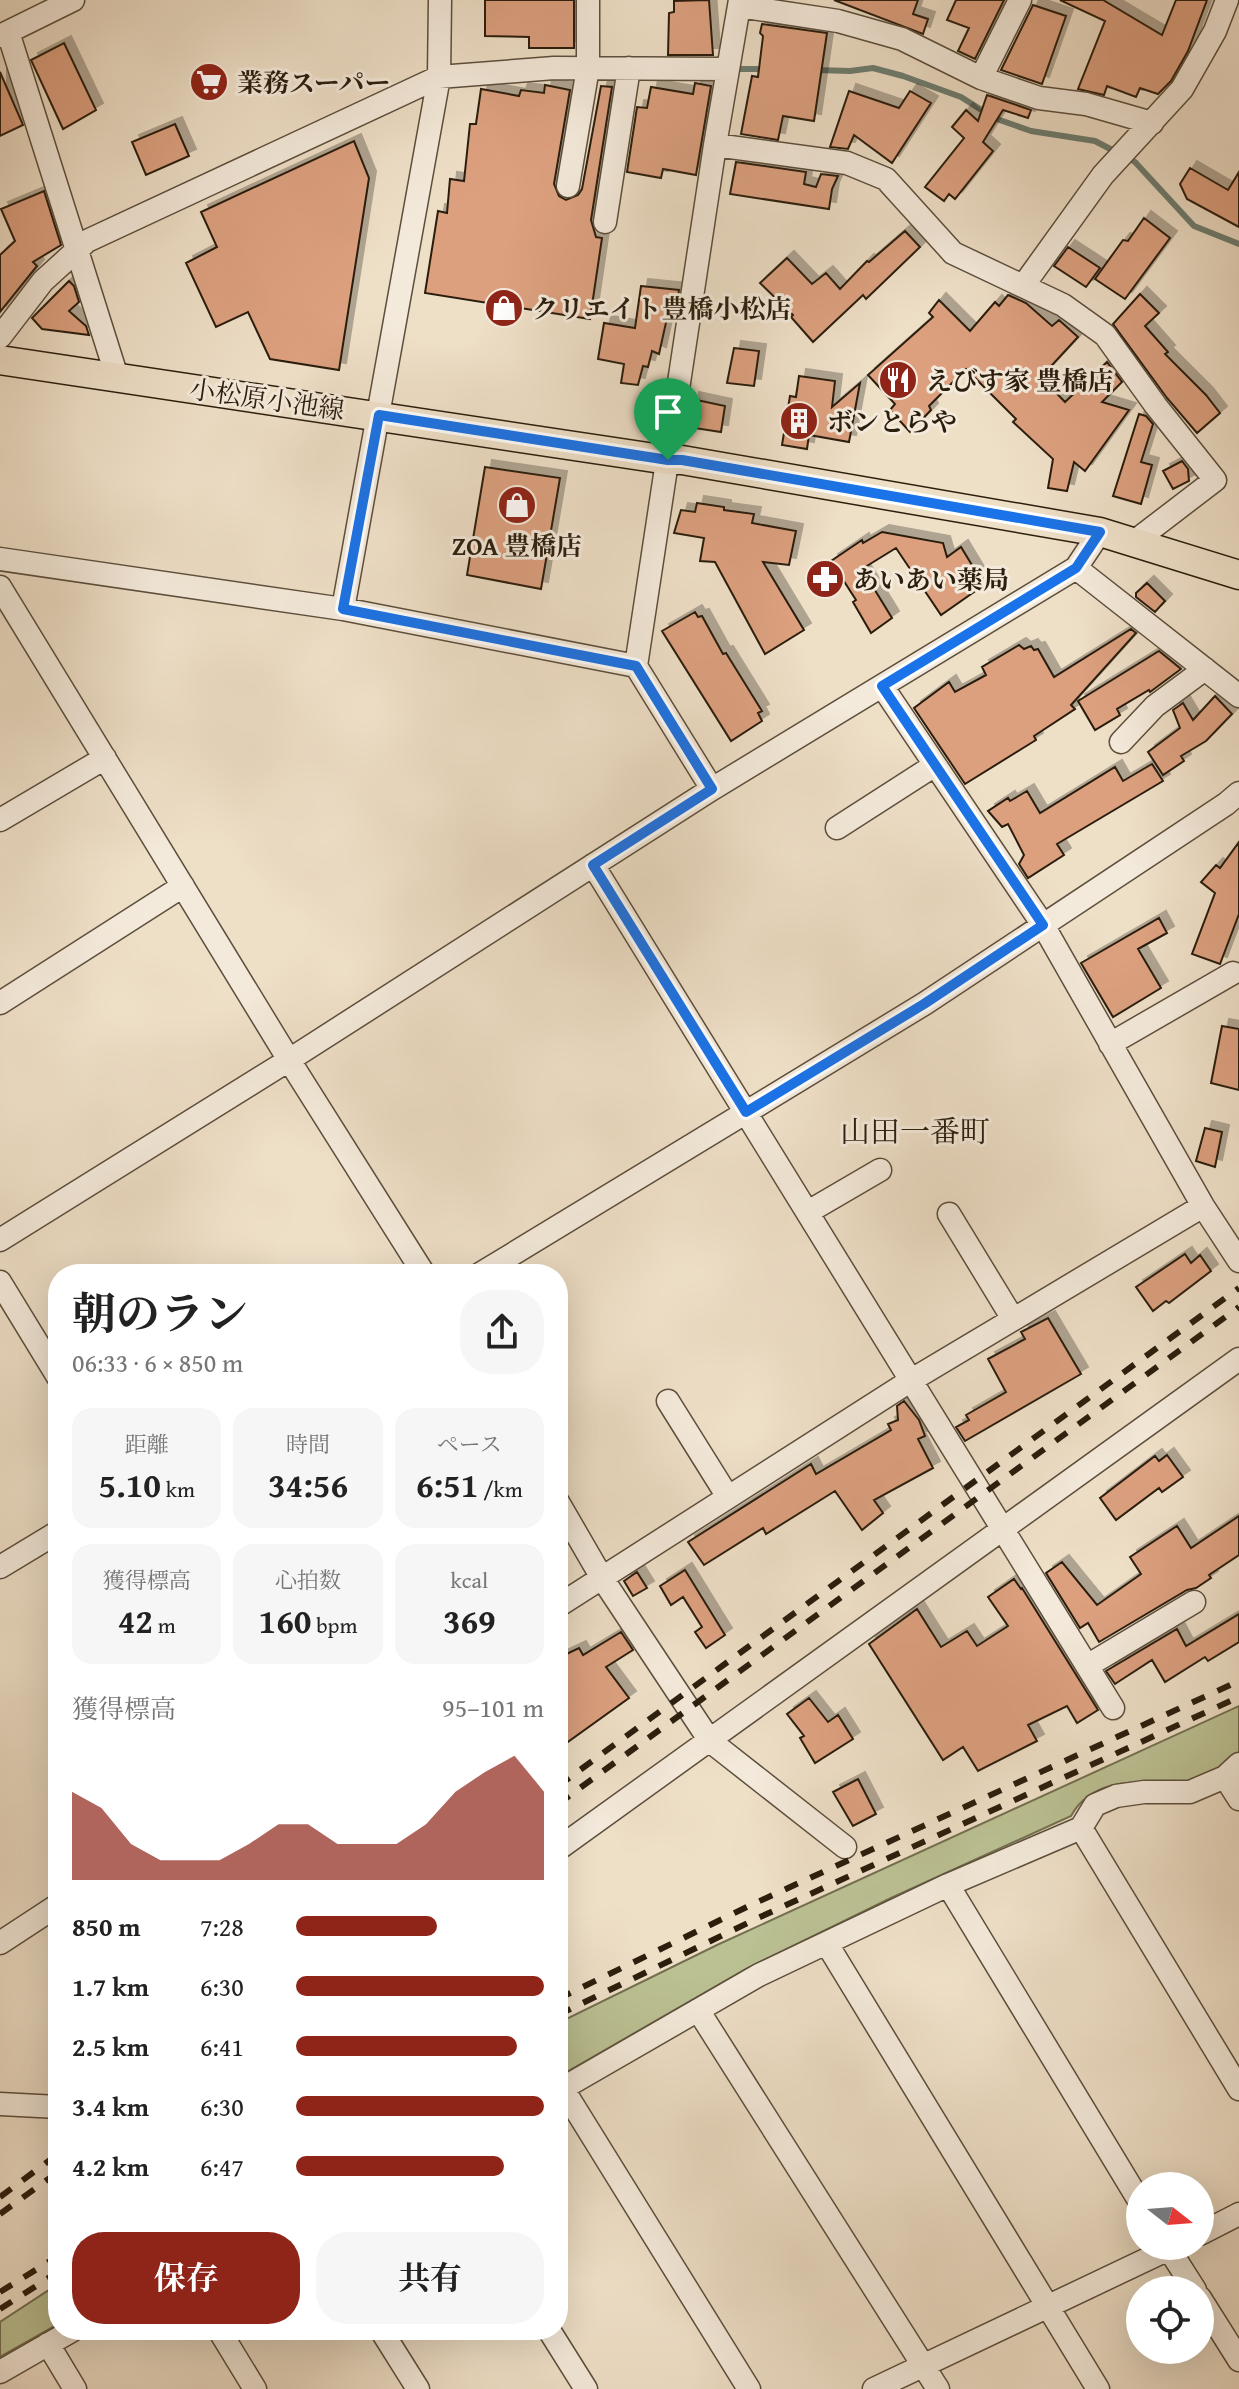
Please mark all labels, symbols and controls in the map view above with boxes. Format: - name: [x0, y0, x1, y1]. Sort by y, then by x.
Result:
- supermarket icon: 業務スーパー: [188, 61, 230, 103]
- place label: 業務スーパー: [237, 63, 390, 102]
- shop icon: クリエイト豊橋小松店: [483, 287, 525, 329]
- place label: クリエイト豊橋小松店: [532, 289, 791, 328]
- restaurant icon: えびす家 豊橋店: [877, 359, 919, 401]
- place label: えびす家 豊橋店: [926, 361, 1114, 400]
- street label: 小松原小池線: [187, 369, 347, 429]
- pin: [634, 378, 702, 460]
- icon: arrive: [646, 390, 690, 434]
- building icon: ボンとらや: [778, 400, 820, 442]
- place label: ボンとらや: [827, 402, 957, 441]
- shop icon: ZOA 豊橋店: [496, 484, 538, 526]
- place label: ZOA 豊橋店: [452, 526, 582, 565]
- pharmacy icon: あいあい薬局: [804, 558, 846, 600]
- place label: あいあい薬局: [853, 560, 1009, 599]
- district label: 山田一番町: [840, 1109, 990, 1153]
- text: 朝のラン: [72, 1281, 248, 1345]
- button: share: [460, 1290, 544, 1374]
- text: 06:33 · 6 × 850 m: [72, 1343, 243, 1382]
- text: 距離: [125, 1428, 169, 1460]
- text: 時間: [286, 1428, 330, 1460]
- text: ペース: [437, 1428, 502, 1460]
- text: 5.10: [98, 1460, 161, 1509]
- text: 34:56: [268, 1460, 348, 1509]
- text: 6:51: [416, 1460, 478, 1509]
- text: km: [161, 1473, 195, 1505]
- text: /km: [478, 1473, 523, 1505]
- text: 獲得標高: [103, 1564, 191, 1596]
- text: 心拍数: [275, 1564, 341, 1596]
- text: kcal: [451, 1564, 488, 1596]
- text: 42: [118, 1596, 153, 1645]
- text: 160: [259, 1596, 311, 1645]
- text: 369: [443, 1596, 496, 1645]
- text: m: [153, 1609, 176, 1641]
- text: bpm: [311, 1609, 357, 1641]
- text: 95–101 m: [442, 1688, 544, 1727]
- text: 獲得標高: [72, 1689, 176, 1728]
- text: 850 m: [72, 1907, 140, 1946]
- text: 7:28: [200, 1907, 244, 1946]
- text: 1.7 km: [72, 1967, 149, 2006]
- text: 6:30: [200, 1967, 244, 2006]
- text: 2.5 km: [72, 2027, 149, 2066]
- text: 6:41: [200, 2027, 244, 2066]
- text: 3.4 km: [72, 2087, 149, 2126]
- text: 6:30: [200, 2087, 244, 2126]
- text: 4.2 km: [72, 2147, 149, 2186]
- text: 6:47: [200, 2147, 244, 2186]
- north arrow: [1126, 2172, 1214, 2260]
- map controls: [1126, 2172, 1214, 2364]
- button: 保存: [72, 2232, 300, 2324]
- button: 共有: [316, 2232, 544, 2324]
- button: locate: [1126, 2276, 1214, 2364]

